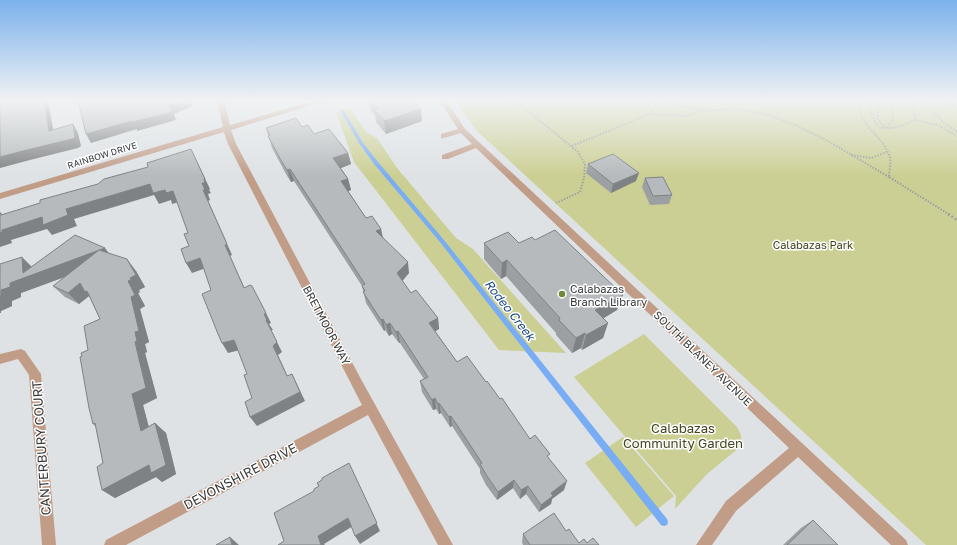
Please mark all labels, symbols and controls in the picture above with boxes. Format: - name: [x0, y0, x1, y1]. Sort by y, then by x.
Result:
- street label: RAINBOW DRIVE: [66, 139, 138, 171]
- park label: Calabazas Park: [773, 238, 853, 251]
- water label: Rodeo Creek: [482, 277, 539, 344]
- place label: Calabazas Branch Library: [570, 282, 647, 308]
- street label: BRETMOOR WAY: [301, 283, 353, 367]
- marker: Calabazas Branch Library: [557, 289, 567, 299]
- street label: SOUTH BLANEY AVENUE: [651, 308, 755, 408]
- street label: CANTERBURY COURT: [28, 380, 54, 516]
- park label: Calabazas Community Garden: [623, 420, 743, 451]
- street label: DEVONSHIRE DRIVE: [181, 439, 299, 513]

